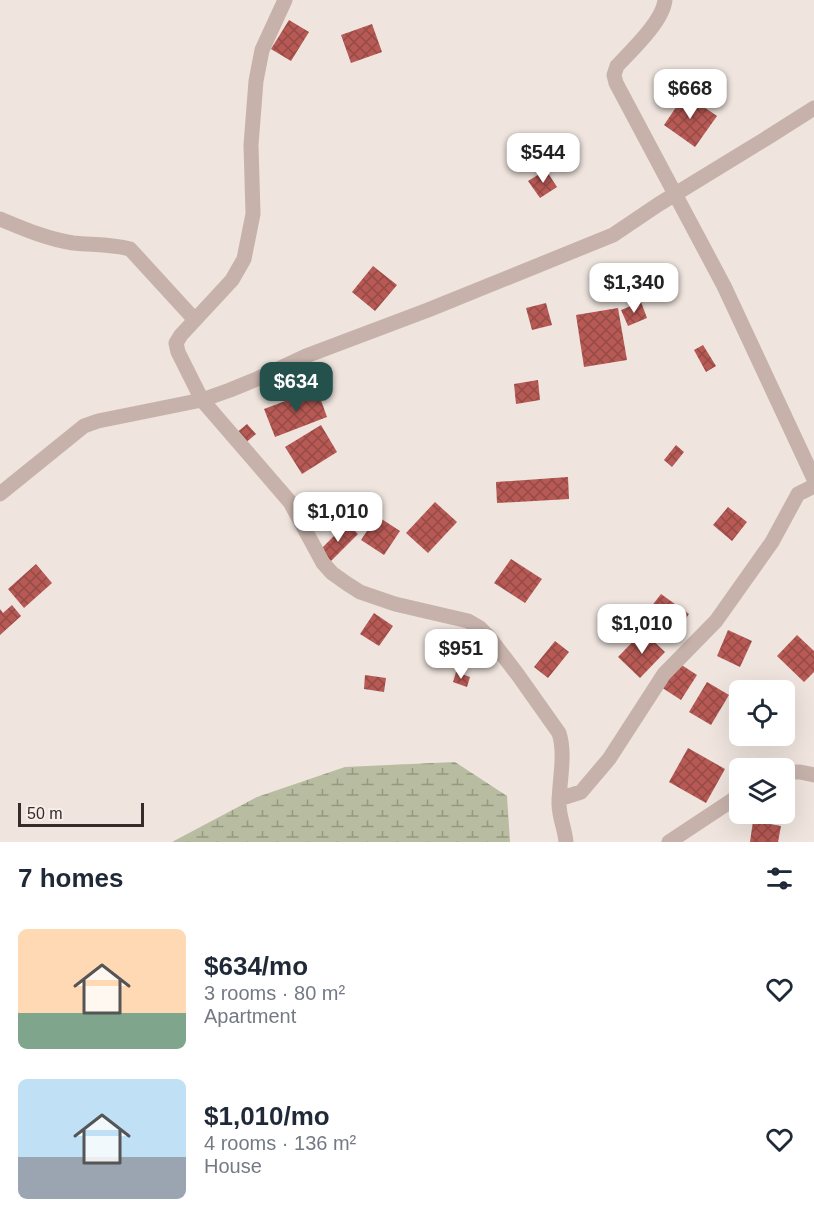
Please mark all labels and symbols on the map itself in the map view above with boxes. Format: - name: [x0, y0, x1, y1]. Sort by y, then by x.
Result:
- pin: $668: [654, 69, 726, 120]
- pin: $544: [507, 133, 579, 184]
- pin: $1,340: [585, 263, 683, 314]
- pin: $634: [260, 362, 332, 413]
- pin: $1,010: [289, 492, 387, 543]
- pin: $1,010: [593, 604, 691, 655]
- pin: $951: [425, 629, 497, 680]
- scale bar: [18, 800, 144, 828]

